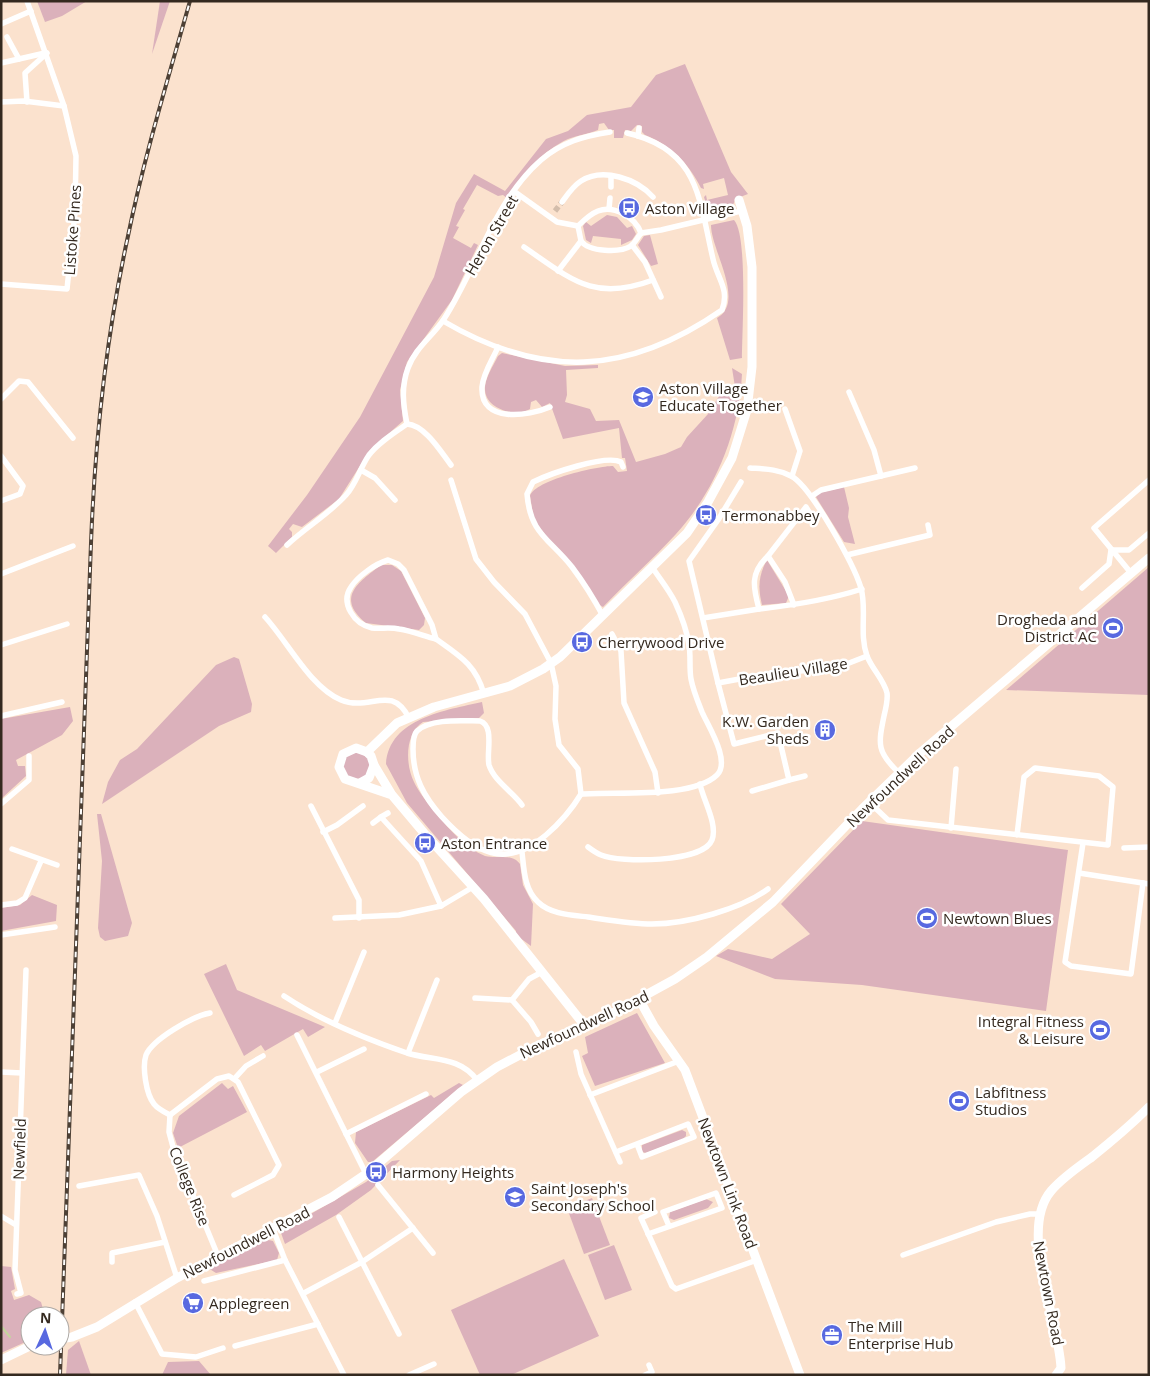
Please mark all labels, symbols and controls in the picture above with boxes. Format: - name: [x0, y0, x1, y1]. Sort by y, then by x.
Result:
- street label: Listoke Pines: [59, 184, 85, 276]
- street label: Heron Street: [460, 191, 522, 279]
- bus stop icon: Aston Village: [617, 196, 641, 220]
- place label: Aston Village: [645, 198, 734, 218]
- place label: Aston Village Educate Together: [659, 378, 782, 415]
- school or university icon: Aston Village Educate Together: [631, 385, 655, 409]
- bus stop icon: Termonabbey: [694, 503, 718, 527]
- place label: Termonabbey: [722, 505, 820, 525]
- place label: Drogheda and District AC: [997, 609, 1097, 646]
- sports icon: Drogheda and District AC: [1101, 616, 1125, 640]
- bus stop icon: Cherrywood Drive: [570, 630, 594, 654]
- place label: Cherrywood Drive: [598, 632, 724, 652]
- street label: Beaulieu Village: [737, 653, 849, 689]
- place label: K.W. Garden Sheds: [722, 711, 809, 748]
- building icon: K.W. Garden Sheds: [813, 718, 837, 742]
- street label: Newfoundwell Road: [842, 721, 958, 831]
- bus stop icon: Aston Entrance: [413, 831, 437, 855]
- place label: Aston Entrance: [441, 833, 547, 853]
- sports icon: Newtown Blues: [915, 906, 939, 930]
- place label: Newtown Blues: [943, 908, 1052, 928]
- street label: Newfoundwell Road: [516, 985, 652, 1063]
- place label: Integral Fitness & Leisure: [978, 1011, 1084, 1048]
- sports icon: Integral Fitness & Leisure: [1088, 1018, 1112, 1042]
- place label: Labfitness Studios: [975, 1082, 1046, 1119]
- sports icon: Labfitness Studios: [947, 1089, 971, 1113]
- street label: Newtown Link Road: [694, 1115, 762, 1251]
- street label: Newfield: [8, 1118, 30, 1180]
- street label: College Rise: [165, 1144, 215, 1228]
- bus stop icon: Harmony Heights: [364, 1160, 388, 1184]
- place label: Harmony Heights: [392, 1162, 514, 1182]
- place label: Saint Joseph's Secondary School: [531, 1178, 655, 1215]
- school or university icon: Saint Joseph's Secondary School: [503, 1185, 527, 1209]
- street label: Newfoundwell Road: [179, 1201, 313, 1283]
- street label: Newtown Road: [1029, 1239, 1069, 1347]
- supermarket icon: Applegreen: [181, 1291, 205, 1315]
- place label: Applegreen: [209, 1293, 289, 1313]
- north arrow: [20, 1306, 70, 1356]
- text: N: [40, 1308, 52, 1327]
- place label: The Mill Enterprise Hub: [848, 1316, 953, 1353]
- office icon: The Mill Enterprise Hub: [820, 1323, 844, 1347]

